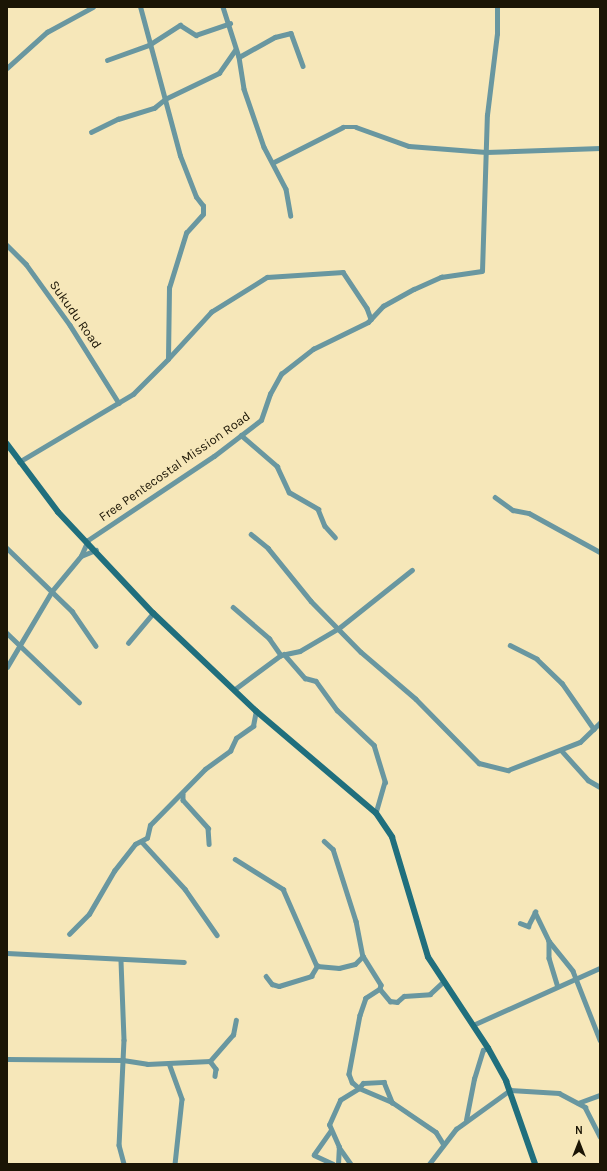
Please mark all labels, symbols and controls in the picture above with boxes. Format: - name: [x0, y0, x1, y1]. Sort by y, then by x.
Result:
- street label: Sukudu Road: [46, 278, 104, 352]
- street label: Free Pentecostal Mission Road: [96, 409, 254, 525]
- north arrow: [559, 1123, 599, 1163]
- text: N: [575, 1124, 583, 1137]

